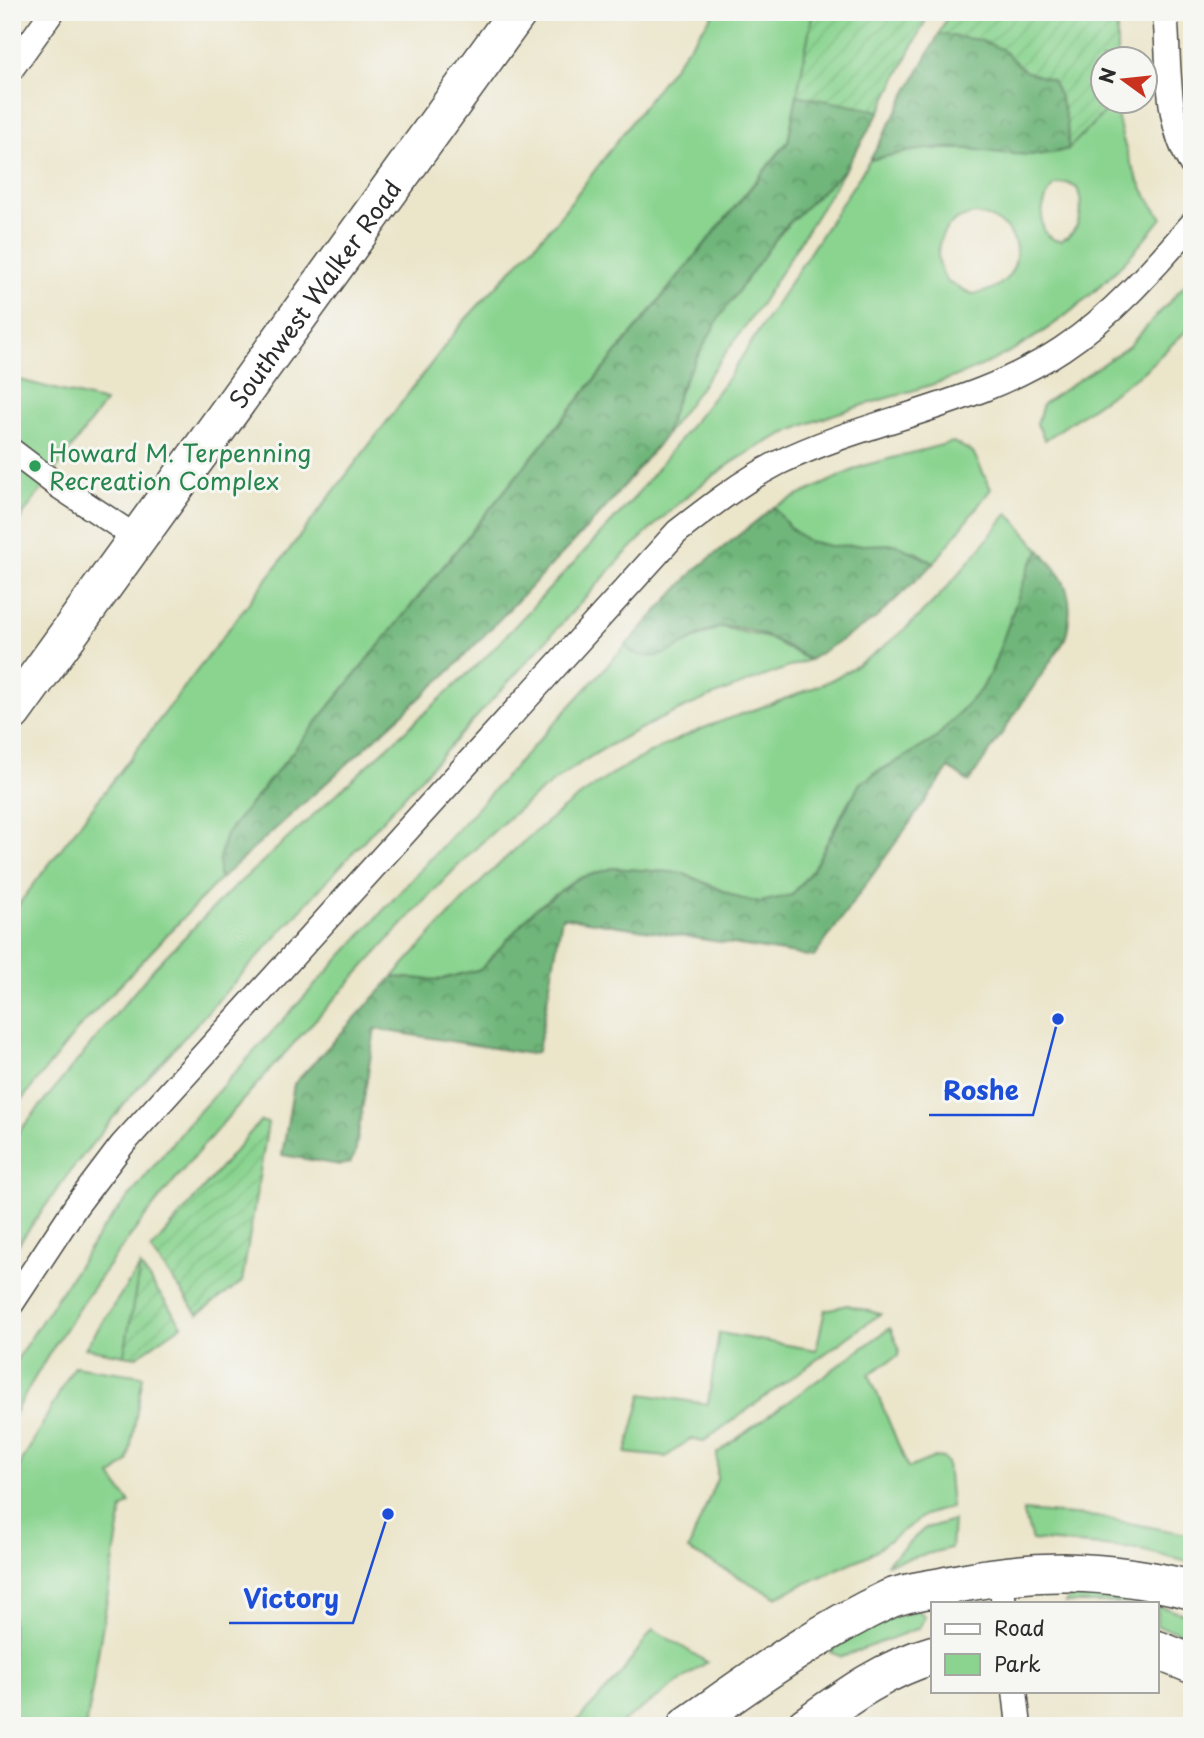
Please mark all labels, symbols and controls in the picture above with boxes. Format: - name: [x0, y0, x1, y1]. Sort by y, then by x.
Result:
- north arrow: [1088, 46, 1158, 116]
- text: N: [1091, 64, 1122, 86]
- street label: Southwest Walker Road: [220, 172, 409, 415]
- place label: Howard M. Terpenning Recreation Complex: [49, 434, 311, 498]
- marker: Howard M. Terpenning Recreation Complex: [27, 458, 43, 474]
- callout: Roshe: [929, 1068, 1033, 1115]
- text: Roshe: [943, 1070, 1019, 1109]
- callout: Victory: [229, 1576, 353, 1623]
- text: Victory: [243, 1578, 339, 1617]
- legend: [931, 1602, 1158, 1692]
- text: Road: [994, 1611, 1045, 1643]
- text: Park: [994, 1647, 1041, 1679]

